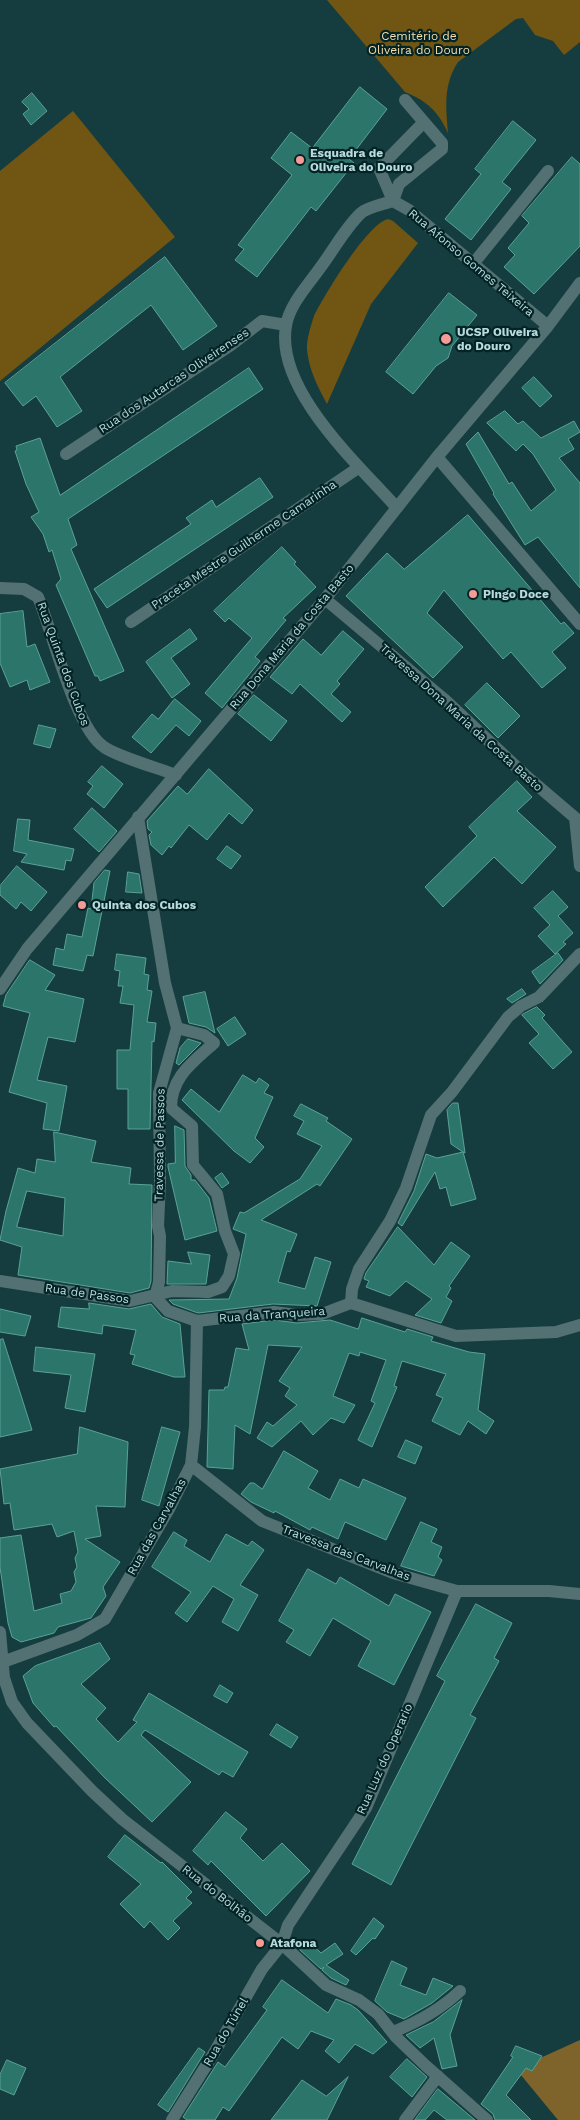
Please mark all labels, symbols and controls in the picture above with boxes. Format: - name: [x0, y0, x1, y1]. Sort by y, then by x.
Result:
- park label: Cemitério de Oliveira do Douro: [368, 29, 470, 57]
- place label: Esquadra de Oliveira do Douro: [310, 146, 412, 174]
- marker: Esquadra de Oliveira do Douro: [294, 154, 306, 166]
- street label: Rua Afonso Gomes Teixeira: [405, 206, 537, 320]
- street label: Rua dos Autarcas Oliveirenses: [96, 325, 252, 437]
- place label: UCSP Oliveira do Douro: [457, 325, 538, 353]
- marker: UCSP Oliveira do Douro: [439, 332, 453, 346]
- street label: Praceta Mestre Guilherme Camarinha: [149, 478, 339, 612]
- street label: Rua Dona Maria da Costa Basto: [227, 561, 357, 713]
- place label: Pingo Doce: [483, 587, 549, 601]
- marker: Pingo Doce: [467, 588, 479, 600]
- street label: Rua Quinta dos Cubos: [34, 600, 92, 728]
- street label: Travessa Dona Maria da Costa Basto: [377, 641, 545, 795]
- place label: Quinta dos Cubos: [92, 898, 196, 912]
- marker: Quinta dos Cubos: [76, 899, 88, 911]
- street label: Travessa de Passos: [152, 1088, 168, 1202]
- street label: Rua de Passos: [44, 1281, 130, 1307]
- street label: Rua da Tranqueira: [218, 1304, 326, 1326]
- street label: Rua das Carvalhas: [125, 1476, 189, 1578]
- street label: Travessa das Carvalhas: [280, 1522, 412, 1584]
- street label: Rua Luz do Operario: [354, 1701, 416, 1817]
- street label: Rua do Bolhão: [179, 1862, 255, 1926]
- place label: Atafona: [270, 1936, 317, 1950]
- marker: Atafona: [254, 1937, 266, 1949]
- street label: Rua do Túnel: [201, 1995, 251, 2069]

